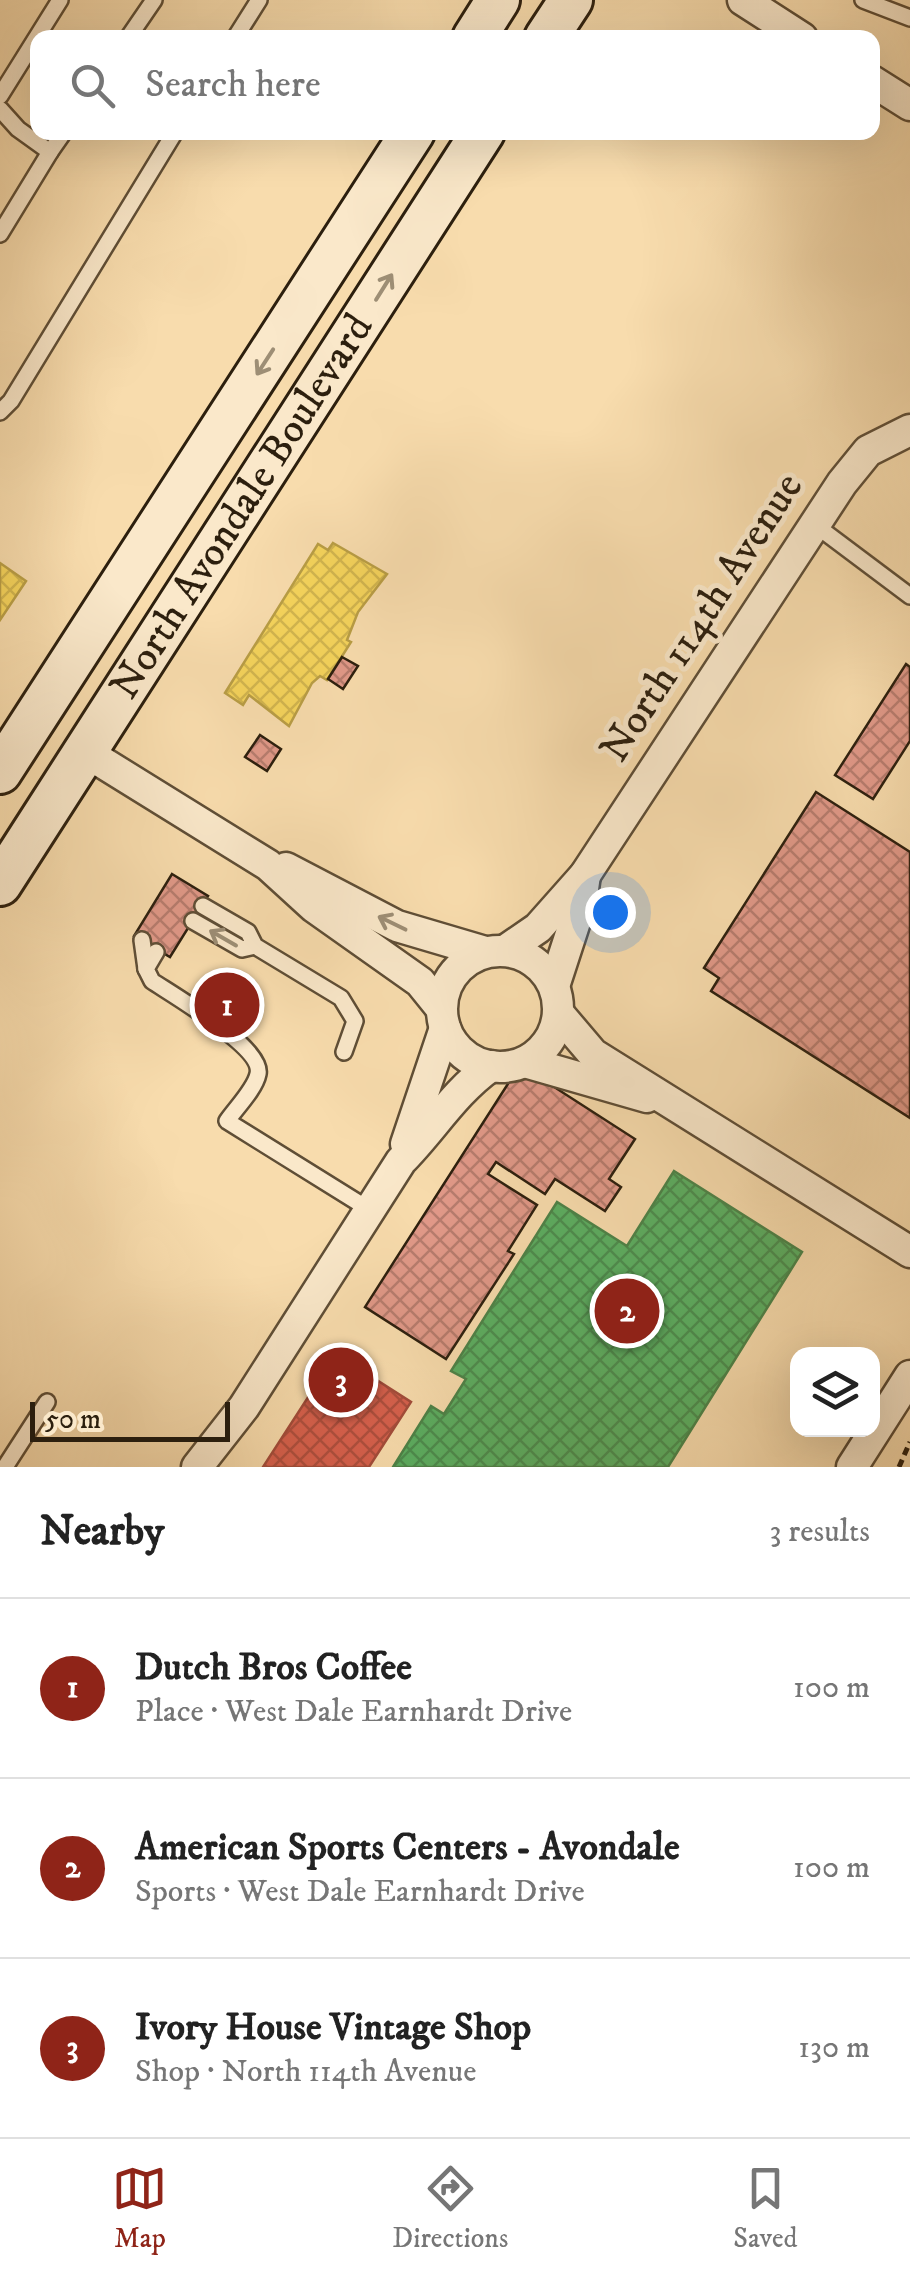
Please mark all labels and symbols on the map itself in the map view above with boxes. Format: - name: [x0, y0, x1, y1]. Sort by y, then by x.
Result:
- one-way arrow: [374, 273, 395, 302]
- street label: North Avondale Boulevard: [99, 304, 385, 710]
- one-way arrow: [255, 347, 276, 375]
- street label: North 114th Avenue: [589, 464, 815, 772]
- your location: [585, 887, 636, 938]
- one-way arrow: [378, 913, 408, 932]
- one-way arrow: [209, 928, 238, 948]
- pin: 1: [194, 968, 260, 1042]
- pin: 2: [594, 1274, 660, 1348]
- pin: 3: [308, 1342, 374, 1418]
- scale bar: [30, 1397, 230, 1442]

